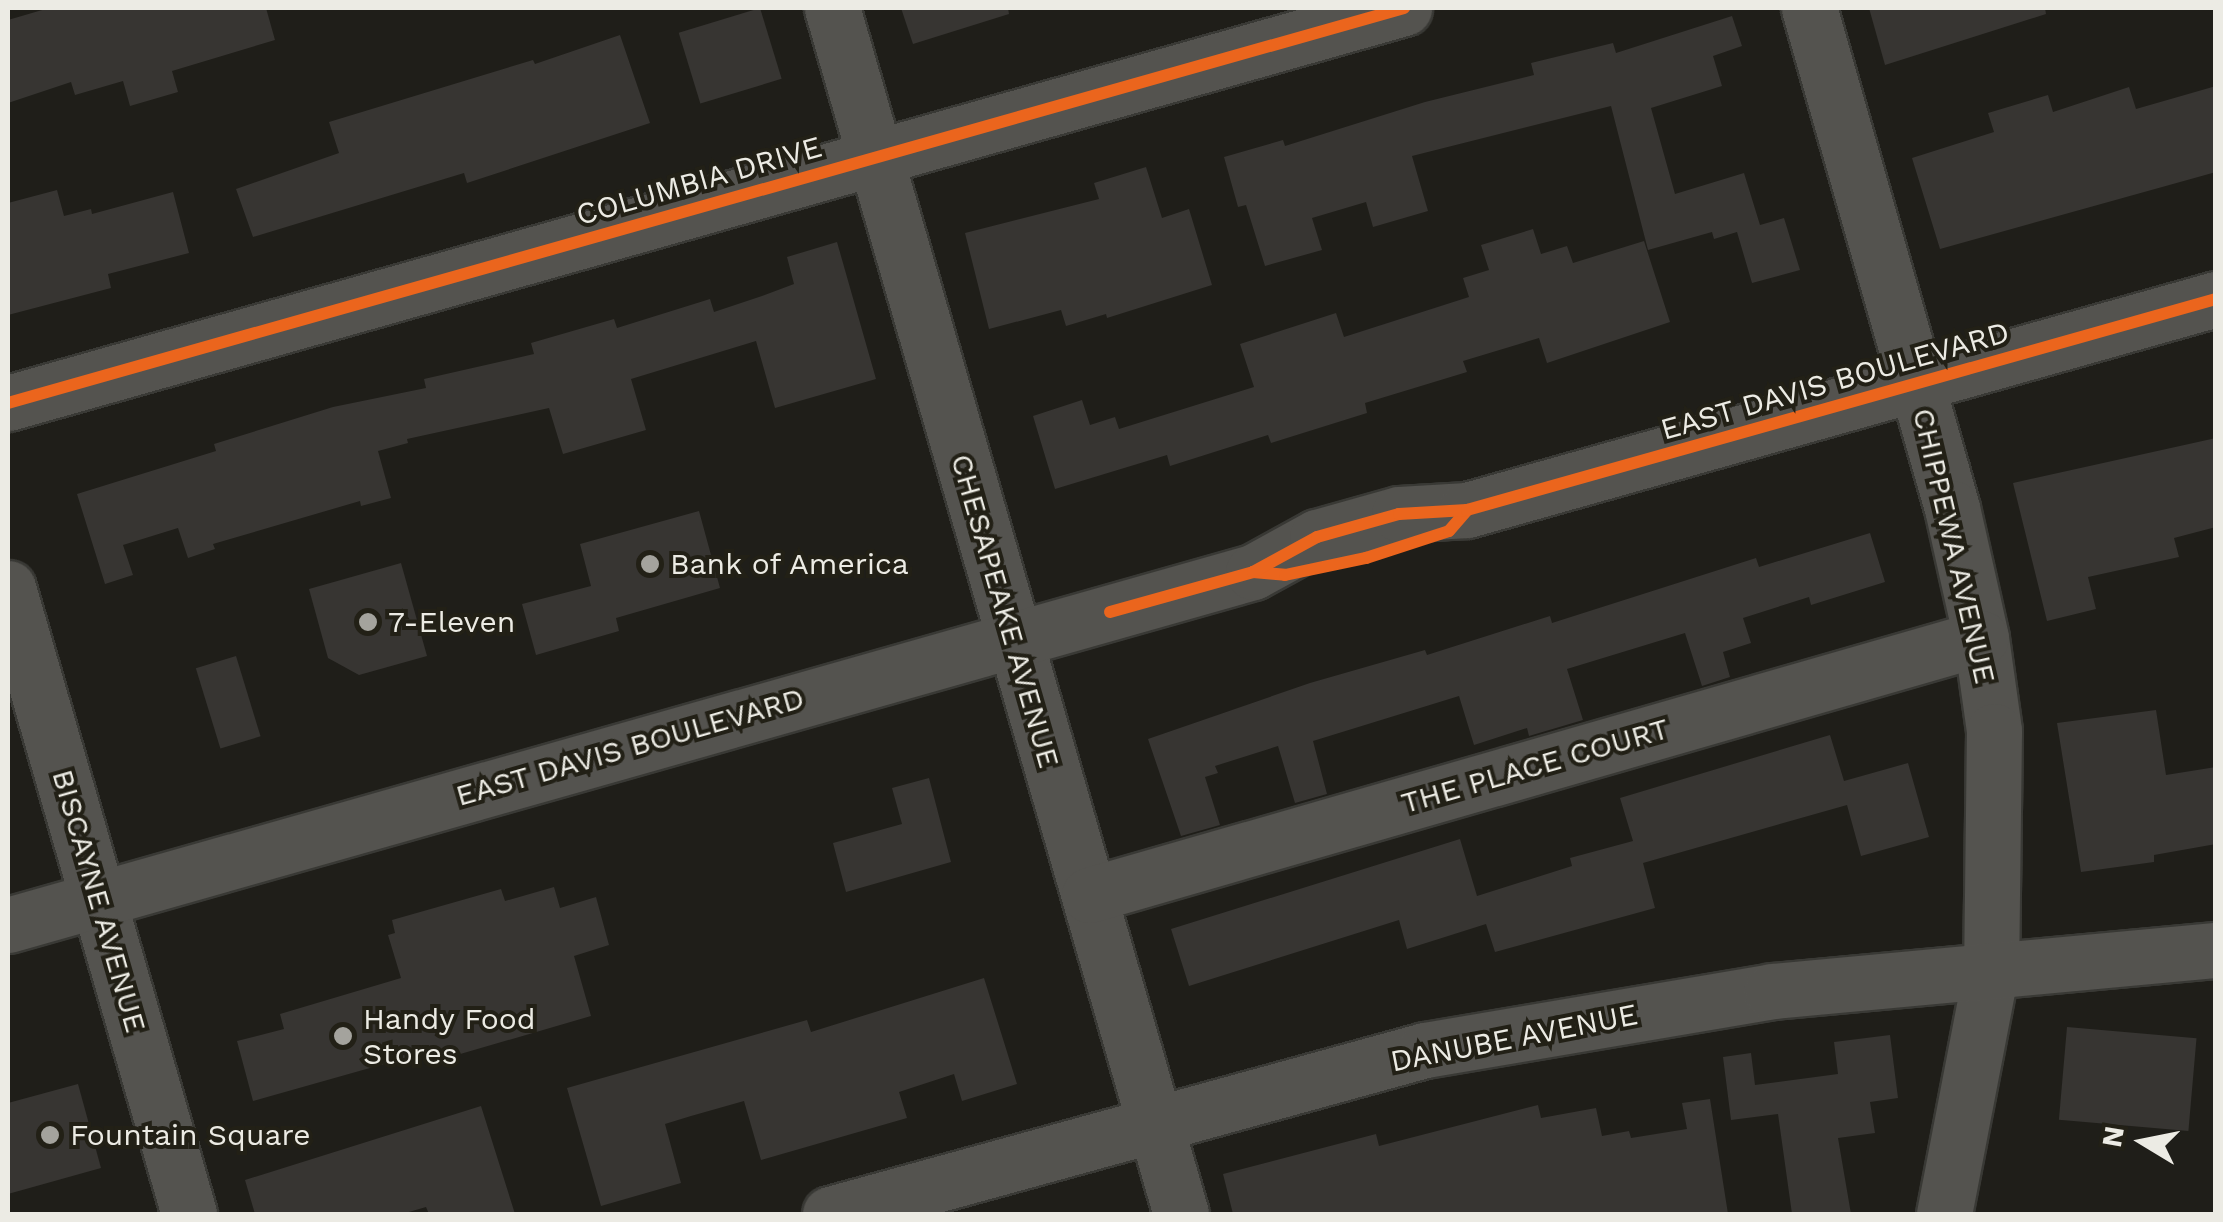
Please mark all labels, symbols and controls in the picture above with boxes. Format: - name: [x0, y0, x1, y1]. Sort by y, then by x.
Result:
- street label: COLUMBIA DRIVE: [572, 129, 826, 233]
- street label: EAST DAVIS BOULEVARD: [1656, 314, 2014, 448]
- street label: CHIPPEWA AVENUE: [1905, 404, 2003, 688]
- street label: CHESAPEAKE AVENUE: [943, 449, 1067, 773]
- place label: Bank of America: [670, 546, 912, 582]
- marker: Bank of America: [639, 553, 661, 575]
- place label: 7-Eleven: [388, 604, 515, 640]
- marker: 7-Eleven: [357, 611, 379, 633]
- street label: EAST DAVIS BOULEVARD: [451, 680, 809, 814]
- street label: THE PLACE COURT: [1397, 711, 1673, 821]
- street label: BISCAYNE AVENUE: [44, 765, 154, 1037]
- street label: DANUBE AVENUE: [1387, 996, 1641, 1080]
- place label: Handy Food Stores: [363, 1001, 536, 1072]
- marker: Handy Food Stores: [332, 1025, 354, 1047]
- north arrow: [2093, 1092, 2193, 1192]
- place label: Fountain Square: [70, 1117, 310, 1153]
- marker: Fountain Square: [39, 1124, 61, 1146]
- text: N: [2095, 1124, 2131, 1150]

